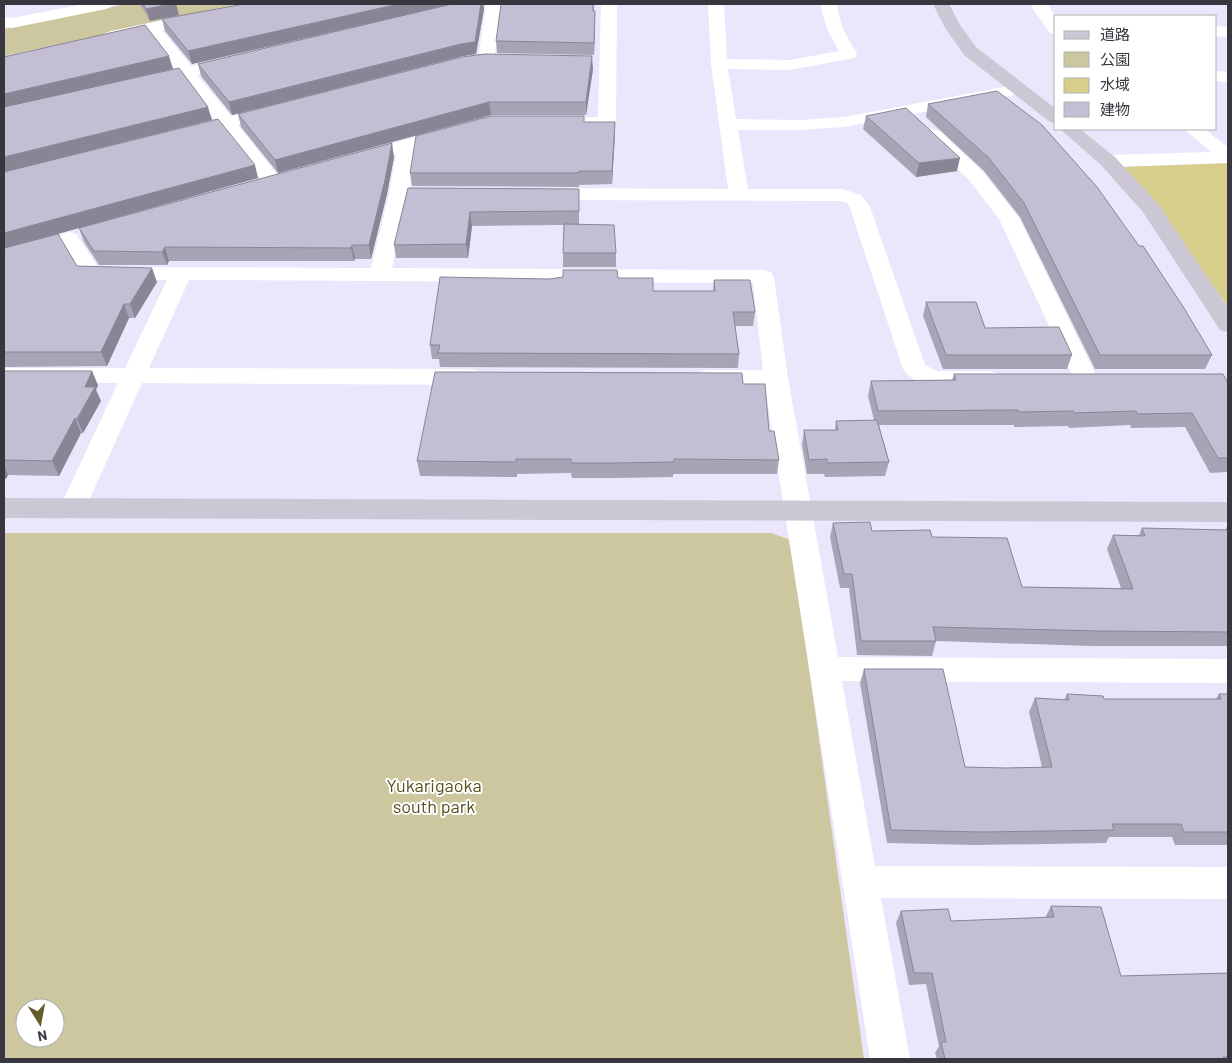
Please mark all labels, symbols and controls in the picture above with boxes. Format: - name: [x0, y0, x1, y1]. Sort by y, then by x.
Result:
- legend: [1054, 15, 1217, 130]
- text: 道路: [1100, 25, 1130, 43]
- text: 公園: [1100, 50, 1130, 68]
- text: 水域: [1100, 75, 1130, 93]
- text: 建物: [1100, 100, 1130, 118]
- park label: Yukarigaoka south park: [386, 774, 482, 817]
- north arrow: [15, 998, 65, 1048]
- text: N: [36, 1027, 49, 1045]

